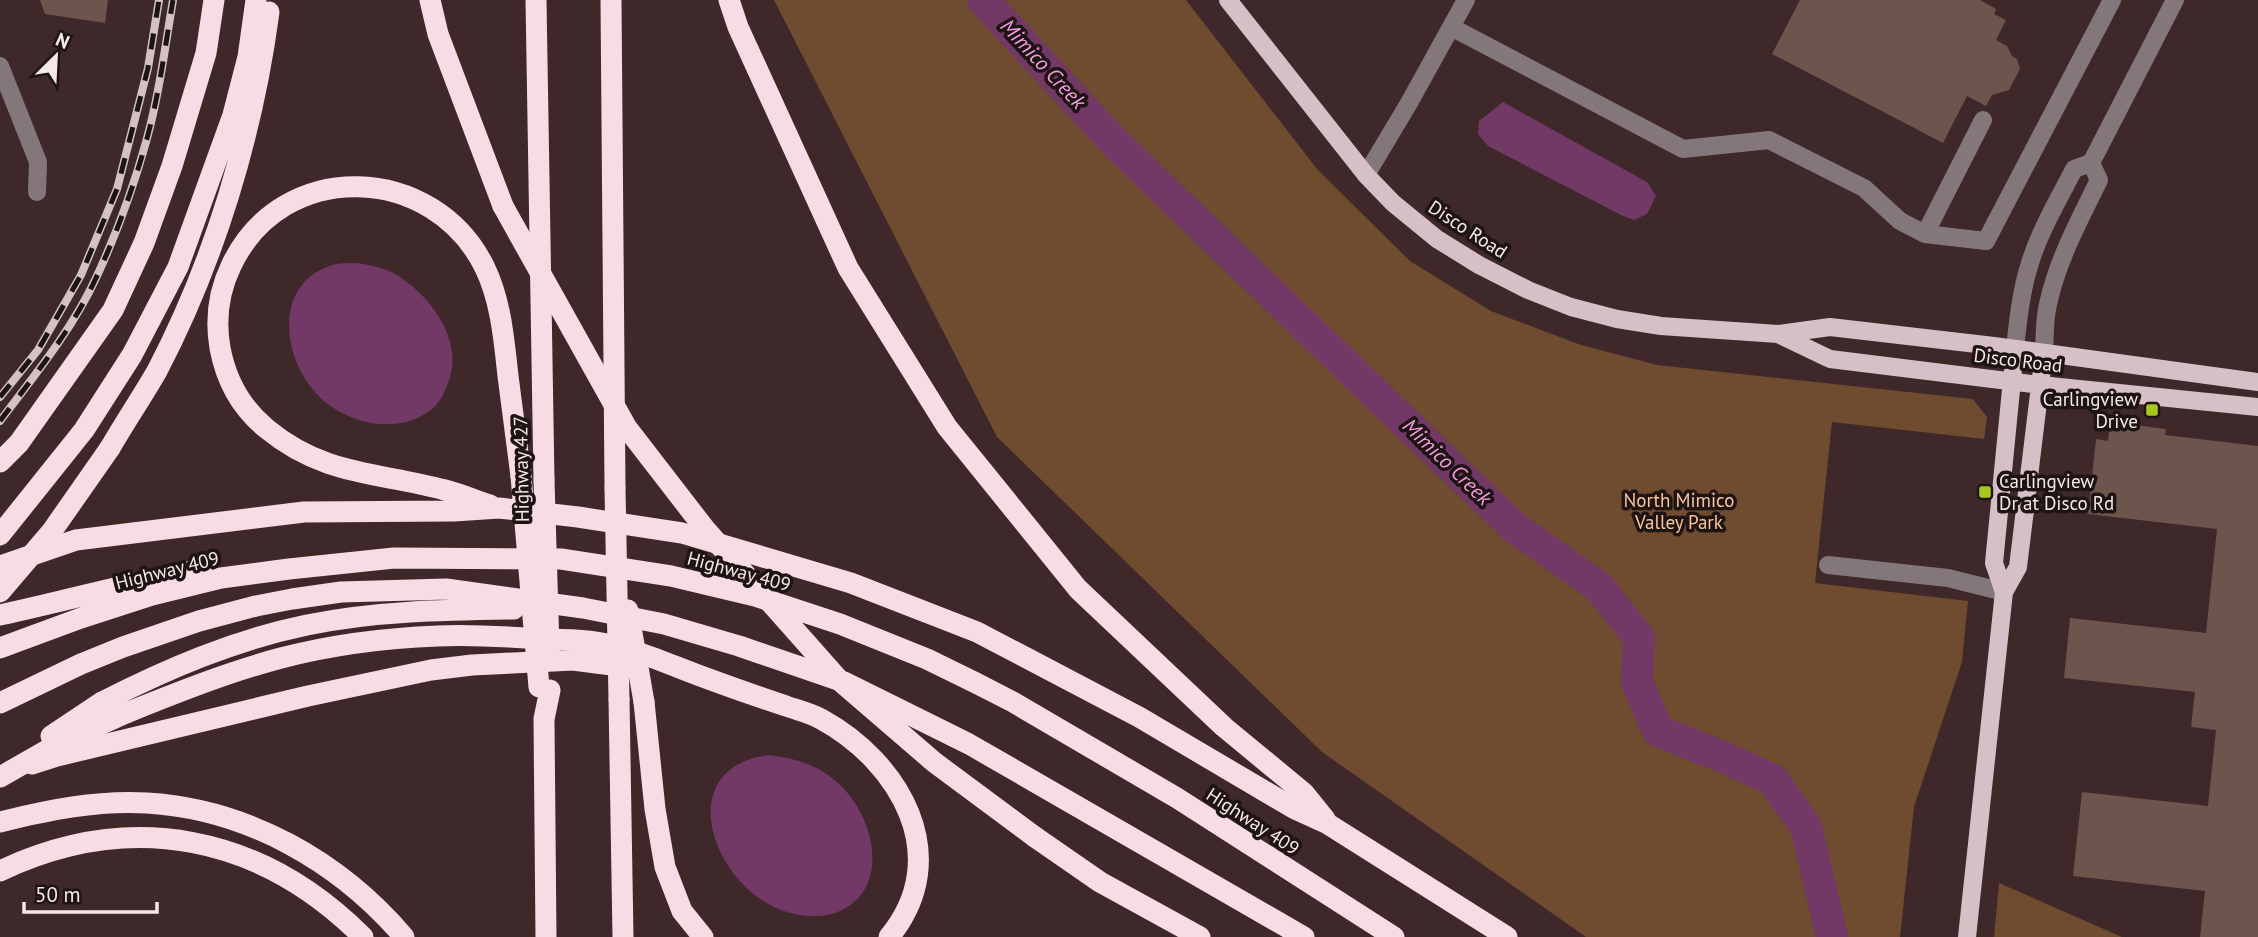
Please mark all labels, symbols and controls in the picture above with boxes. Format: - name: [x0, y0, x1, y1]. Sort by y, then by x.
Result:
- water label: Mimico Creek: [995, 13, 1093, 116]
- north arrow: [21, 21, 91, 91]
- text: N: [52, 27, 73, 54]
- street label: Disco Road: [1424, 195, 1512, 263]
- street label: Disco Road: [1972, 343, 2064, 377]
- place label: Carlingview Drive: [2043, 387, 2138, 433]
- marker: Carlingview Drive: [2144, 402, 2160, 418]
- water label: Mimico Creek: [1397, 412, 1499, 512]
- street label: Highway 427: [508, 416, 534, 522]
- place label: Carlingview Dr at Disco Rd: [1999, 469, 2114, 515]
- marker: Carlingview Dr at Disco Rd: [1977, 484, 1993, 500]
- park label: North Mimico Valley Park: [1624, 488, 1734, 534]
- street label: Highway 409: [113, 546, 221, 594]
- street label: Highway 409: [685, 546, 793, 596]
- street label: Highway 409: [1202, 782, 1304, 860]
- scale bar: [24, 870, 158, 914]
- text: 50 m: [35, 881, 81, 908]

